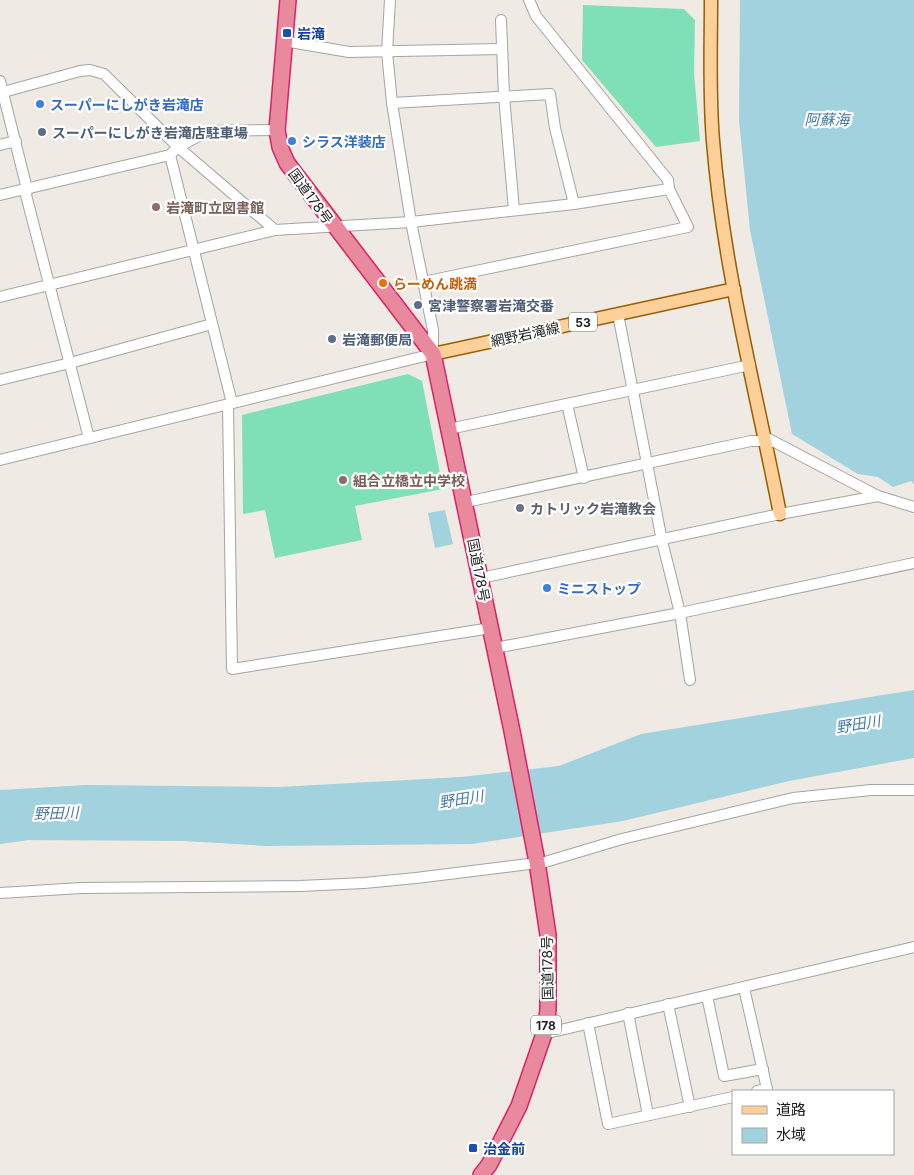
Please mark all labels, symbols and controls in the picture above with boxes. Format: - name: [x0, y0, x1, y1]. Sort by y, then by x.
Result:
- place label: 岩滝: [297, 25, 325, 42]
- marker: 岩滝: [281, 27, 293, 39]
- place label: スーパーにしがき岩滝店: [50, 96, 204, 113]
- marker: スーパーにしがき岩滝店: [34, 98, 46, 110]
- water label: 阿蘇海: [804, 110, 851, 129]
- place label: スーパーにしがき岩滝店駐車場: [52, 124, 248, 141]
- marker: スーパーにしがき岩滝店駐車場: [36, 126, 48, 138]
- place label: シラス洋装店: [302, 133, 386, 150]
- marker: シラス洋装店: [286, 135, 298, 147]
- street label: 国道178号: [285, 165, 337, 227]
- place label: 岩滝町立図書館: [166, 199, 264, 216]
- marker: 岩滝町立図書館: [150, 201, 162, 213]
- place label: らーめん跳満: [393, 275, 477, 292]
- marker: らーめん跳満: [377, 277, 389, 289]
- place label: 宮津警察署岩滝交番: [428, 297, 554, 314]
- marker: 宮津警察署岩滝交番: [412, 299, 424, 311]
- road number: 53: [569, 313, 597, 332]
- street label: 網野岩滝線: [489, 318, 561, 350]
- place label: 岩滝郵便局: [342, 331, 412, 348]
- marker: 岩滝郵便局: [326, 333, 338, 345]
- place label: 組合立橋立中学校: [353, 472, 465, 489]
- marker: 組合立橋立中学校: [337, 474, 349, 486]
- place label: カトリック岩滝教会: [530, 500, 656, 517]
- marker: カトリック岩滝教会: [514, 502, 526, 514]
- street label: 国道178号: [465, 537, 493, 603]
- place label: ミニストップ: [557, 580, 641, 597]
- marker: ミニストップ: [541, 582, 553, 594]
- water label: 野田川: [834, 711, 884, 737]
- water label: 野田川: [437, 786, 487, 812]
- water label: 野田川: [33, 803, 81, 823]
- street label: 国道178号: [538, 936, 556, 1000]
- road number: 178: [531, 1016, 561, 1034]
- legend: [732, 1090, 894, 1155]
- text: 道路: [776, 1100, 806, 1119]
- text: 水域: [776, 1125, 806, 1144]
- place label: 治金前: [483, 1140, 525, 1157]
- marker: 治金前: [467, 1142, 479, 1154]

